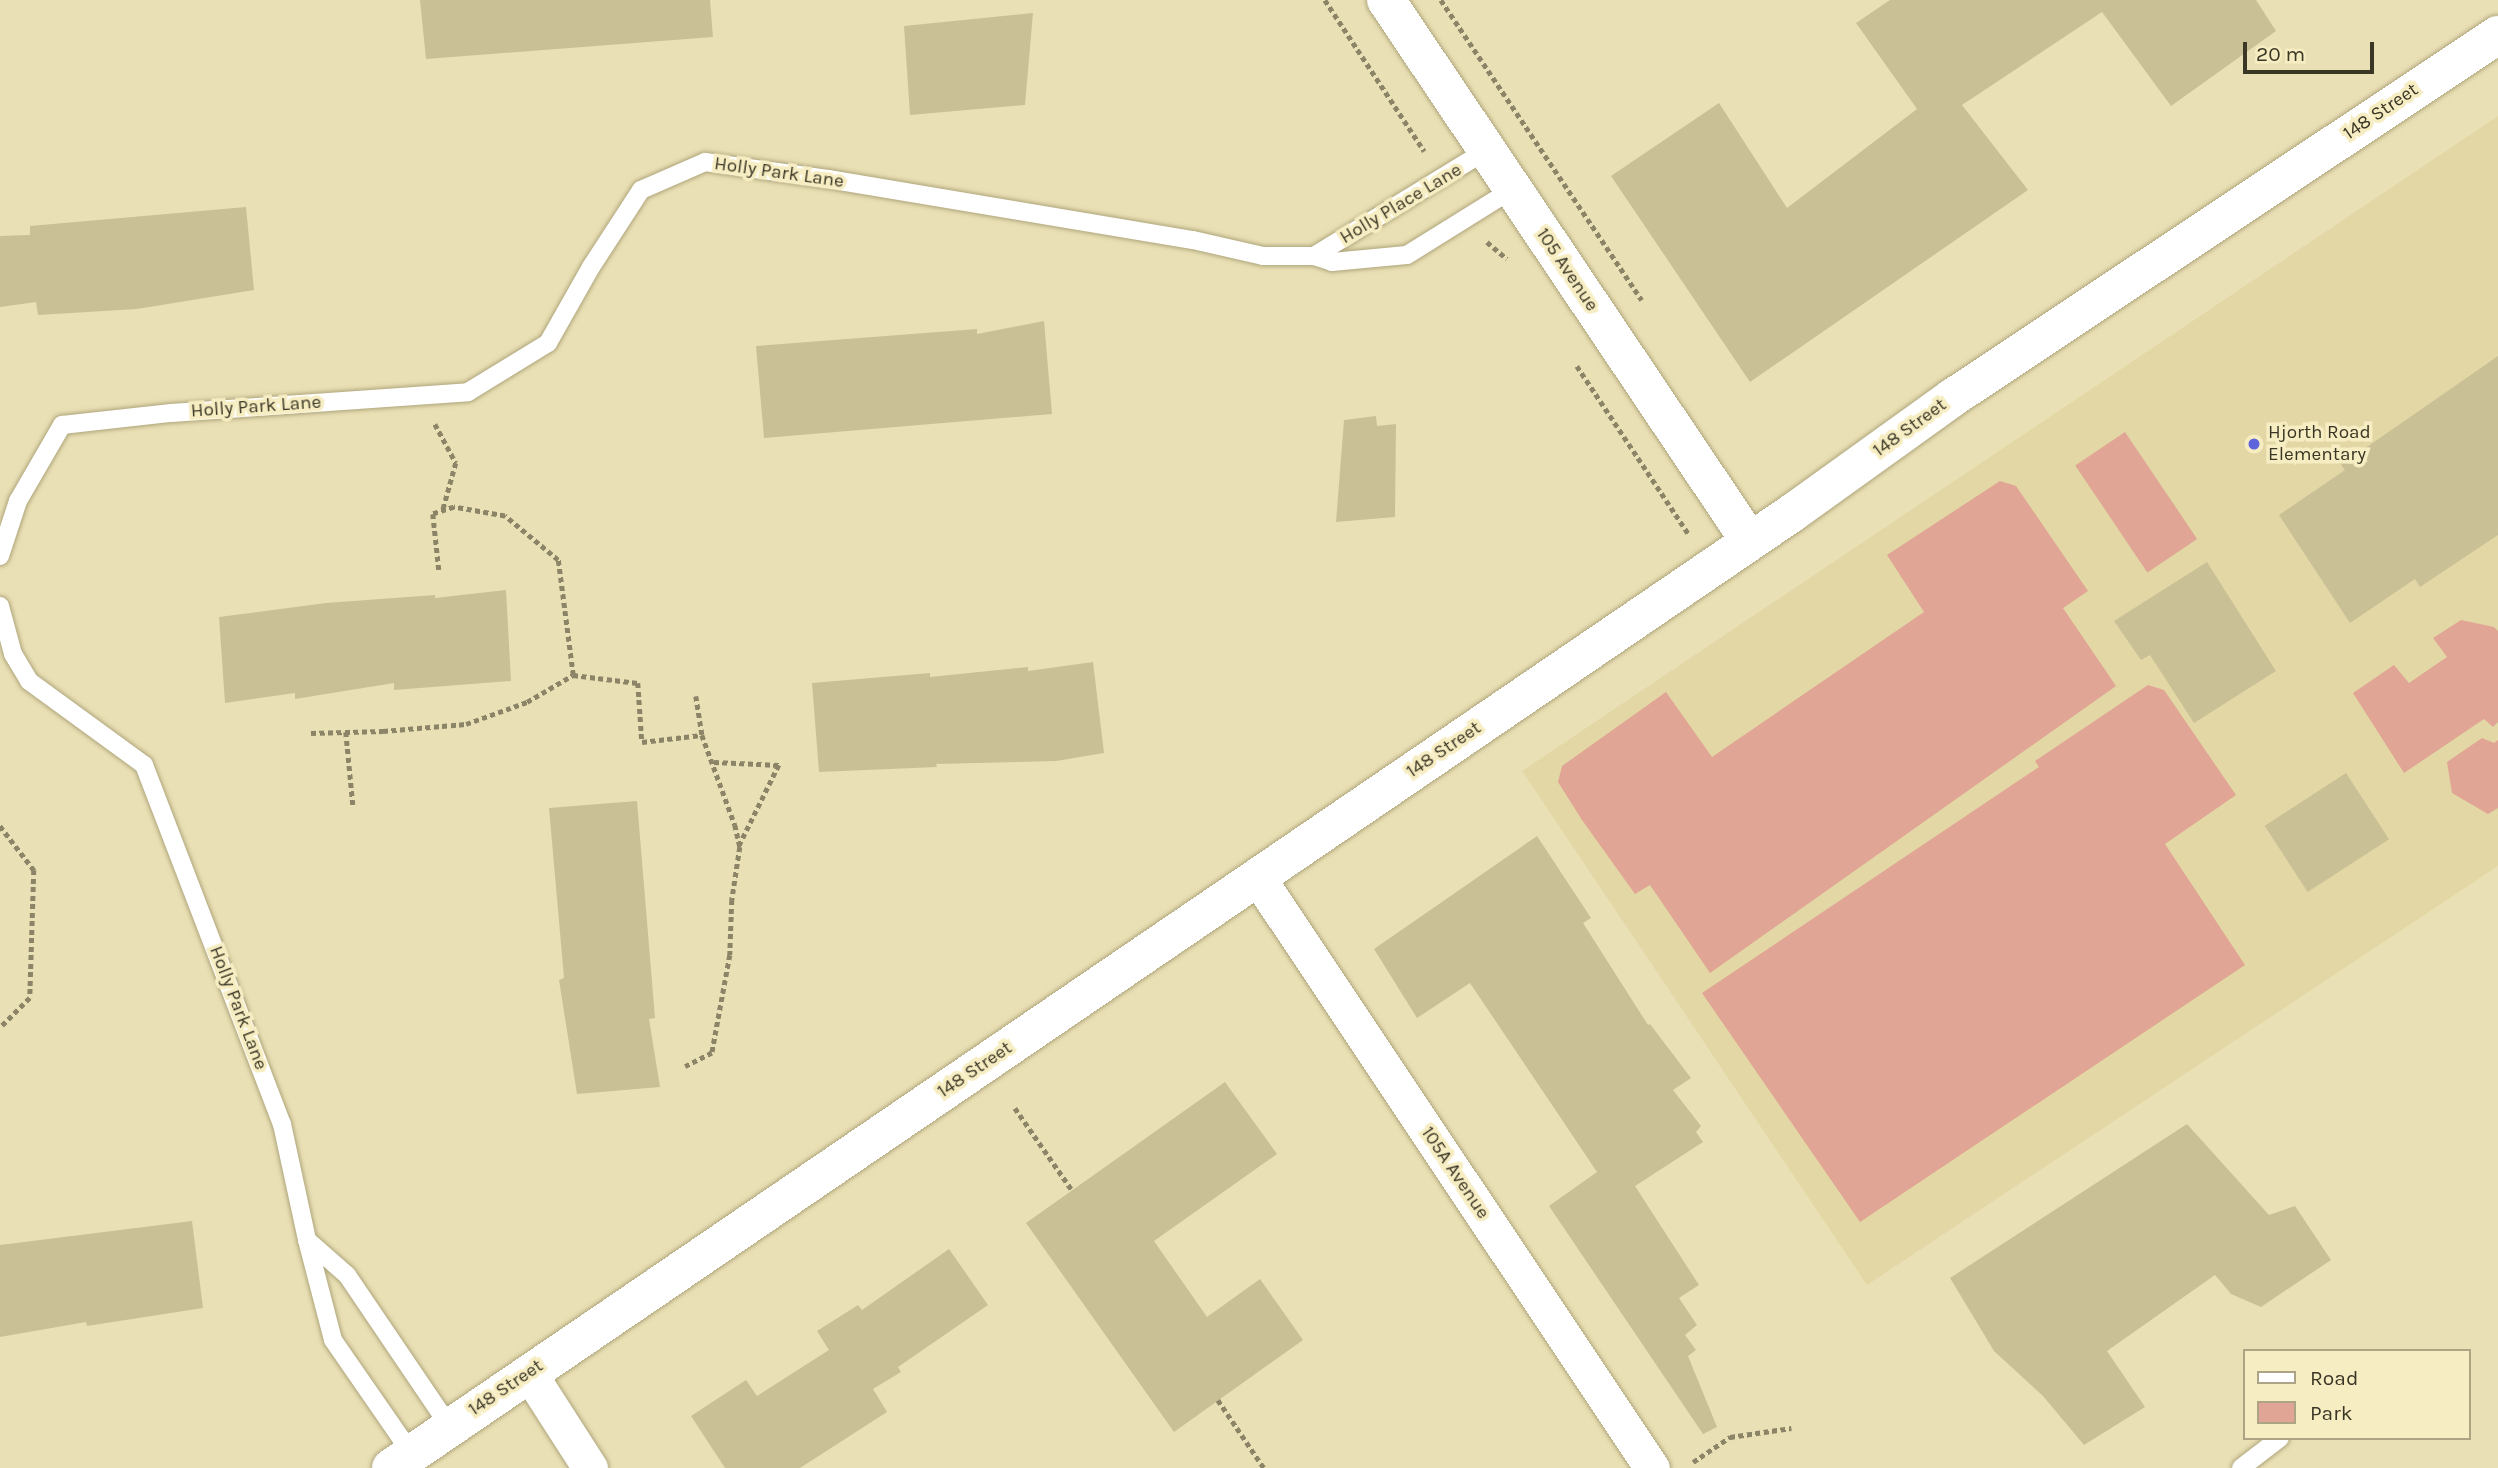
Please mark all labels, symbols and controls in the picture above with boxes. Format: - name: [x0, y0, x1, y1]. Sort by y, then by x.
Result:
- scale bar: [2246, 28, 2377, 72]
- text: 20 m: [2256, 42, 2305, 66]
- street label: 148 Street: [2339, 79, 2423, 145]
- street label: Holly Park Lane: [713, 153, 845, 193]
- street label: Holly Place Lane: [1336, 159, 1466, 249]
- street label: 105 Avenue: [1531, 224, 1603, 316]
- street label: Holly Park Lane: [190, 391, 322, 423]
- street label: 148 Street: [1869, 394, 1951, 462]
- place label: Hjorth Road Elementary: [2268, 422, 2371, 466]
- marker: Hjorth Road Elementary: [2246, 436, 2262, 452]
- street label: 148 Street: [1402, 717, 1486, 783]
- street label: Holly Park Lane: [204, 943, 272, 1073]
- street label: 148 Street: [933, 1037, 1017, 1103]
- street label: 105A Avenue: [1416, 1123, 1494, 1223]
- legend: [2242, 1349, 2470, 1440]
- street label: 148 Street: [464, 1355, 548, 1421]
- text: Road: [2310, 1366, 2358, 1390]
- text: Park: [2310, 1401, 2353, 1425]

